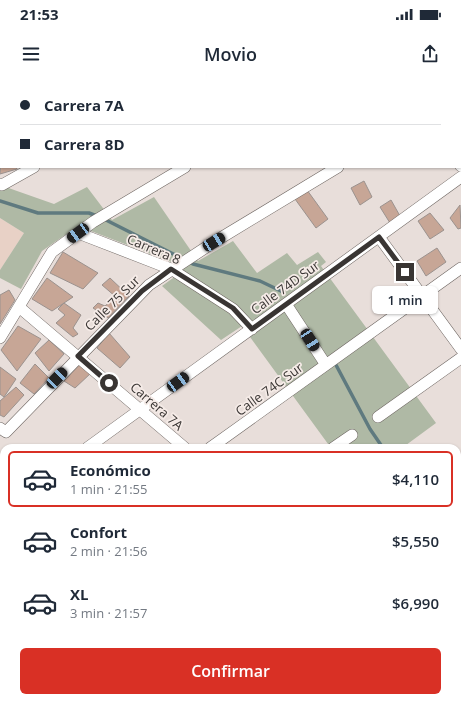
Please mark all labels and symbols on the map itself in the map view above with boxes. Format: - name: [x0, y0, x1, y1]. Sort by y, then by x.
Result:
- car: [65, 221, 91, 245]
- street label: Carrera 8: [124, 230, 184, 268]
- car: [201, 231, 227, 253]
- street label: Calle 74D Sur: [247, 256, 324, 318]
- route end: [396, 263, 414, 281]
- street label: Calle 75 Sur: [80, 271, 144, 335]
- callout: 1 min: [372, 286, 438, 314]
- car: [298, 327, 322, 353]
- street label: Calle 74C Sur: [232, 358, 307, 420]
- car: [44, 365, 70, 391]
- car: [165, 370, 191, 394]
- route start: [100, 374, 118, 392]
- street label: Carrera 7A: [127, 378, 188, 435]

